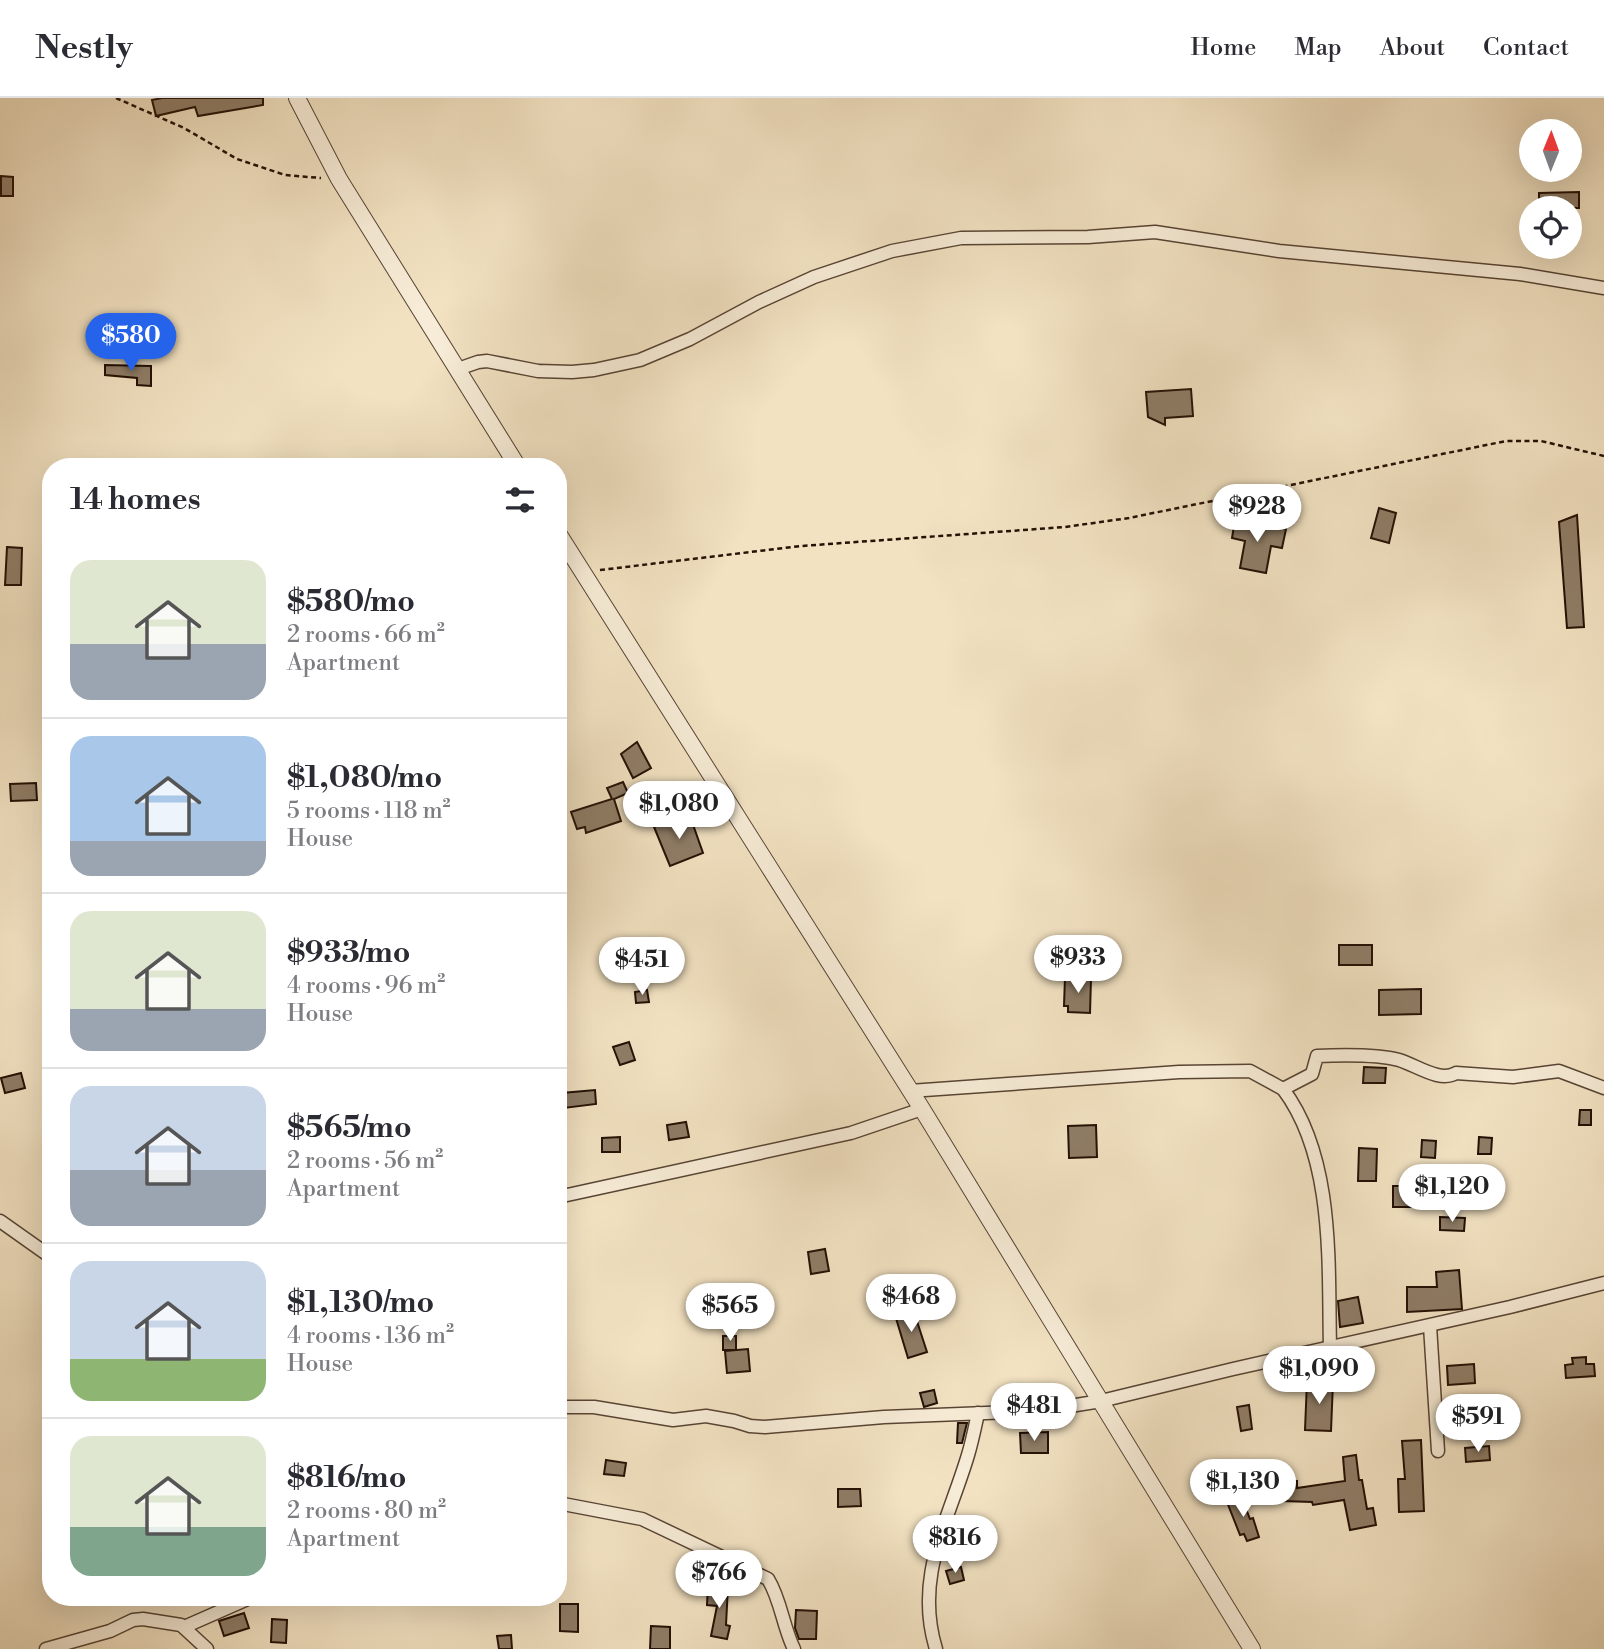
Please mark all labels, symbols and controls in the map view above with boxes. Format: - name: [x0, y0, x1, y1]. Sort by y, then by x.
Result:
- text: Nestly: [35, 28, 133, 69]
- text: Home: [1191, 33, 1256, 63]
- text: Map: [1294, 33, 1342, 63]
- text: About: [1380, 33, 1445, 63]
- text: Contact: [1483, 33, 1569, 63]
- north arrow: [1519, 119, 1582, 182]
- map controls: [1519, 119, 1582, 259]
- button: locate: [1519, 196, 1582, 259]
- pin: $580: [90, 314, 172, 373]
- text: $580: [101, 322, 161, 350]
- text: 14 homes: [70, 481, 201, 519]
- icon: filters: [501, 481, 539, 519]
- pin: $928: [1216, 484, 1298, 544]
- text: $928: [1228, 493, 1286, 521]
- text: $580/mo: [287, 583, 415, 621]
- icon: home: [126, 588, 210, 672]
- text: 2 rooms · 66 m²: [287, 621, 445, 649]
- text: Apartment: [287, 649, 400, 677]
- text: $1,080/mo: [287, 759, 442, 797]
- icon: home: [126, 764, 210, 848]
- pin: $1,080: [622, 782, 736, 841]
- text: $1,080: [639, 790, 719, 818]
- text: 5 rooms · 118 m²: [287, 797, 451, 825]
- text: House: [287, 825, 353, 853]
- text: $933/mo: [287, 934, 411, 972]
- pin: $933: [1037, 936, 1119, 995]
- pin: $451: [601, 937, 683, 997]
- icon: home: [126, 939, 210, 1023]
- text: $933: [1050, 944, 1106, 972]
- text: $451: [615, 946, 669, 974]
- text: 4 rooms · 96 m²: [287, 972, 445, 1000]
- text: House: [287, 1000, 353, 1028]
- text: $565/mo: [287, 1109, 412, 1147]
- icon: home: [126, 1114, 210, 1198]
- text: 2 rooms · 56 m²: [287, 1147, 443, 1175]
- pin: $1,120: [1395, 1164, 1509, 1224]
- text: $1,120: [1415, 1173, 1489, 1201]
- text: Apartment: [287, 1175, 400, 1203]
- pin: $468: [870, 1274, 952, 1334]
- text: $468: [882, 1283, 940, 1311]
- text: $1,130/mo: [287, 1284, 434, 1322]
- pin: $565: [689, 1284, 771, 1343]
- icon: home: [126, 1289, 210, 1373]
- text: $565: [702, 1292, 758, 1320]
- text: 4 rooms · 136 m²: [287, 1322, 454, 1350]
- pin: $1,090: [1262, 1346, 1376, 1406]
- text: House: [287, 1350, 353, 1378]
- text: $1,090: [1279, 1355, 1359, 1383]
- pin: $481: [993, 1384, 1075, 1443]
- text: $481: [1007, 1392, 1061, 1420]
- pin: $591: [1437, 1394, 1519, 1454]
- text: $591: [1452, 1403, 1504, 1431]
- text: $816/mo: [287, 1459, 406, 1497]
- pin: $1,130: [1186, 1460, 1300, 1519]
- icon: home: [126, 1464, 210, 1548]
- text: $1,130: [1206, 1468, 1280, 1496]
- text: 2 rooms · 80 m²: [287, 1497, 446, 1525]
- pin: $816: [914, 1516, 996, 1575]
- text: $816: [929, 1524, 981, 1552]
- text: Apartment: [287, 1525, 400, 1553]
- pin: $766: [678, 1550, 760, 1610]
- text: $766: [691, 1559, 747, 1587]

